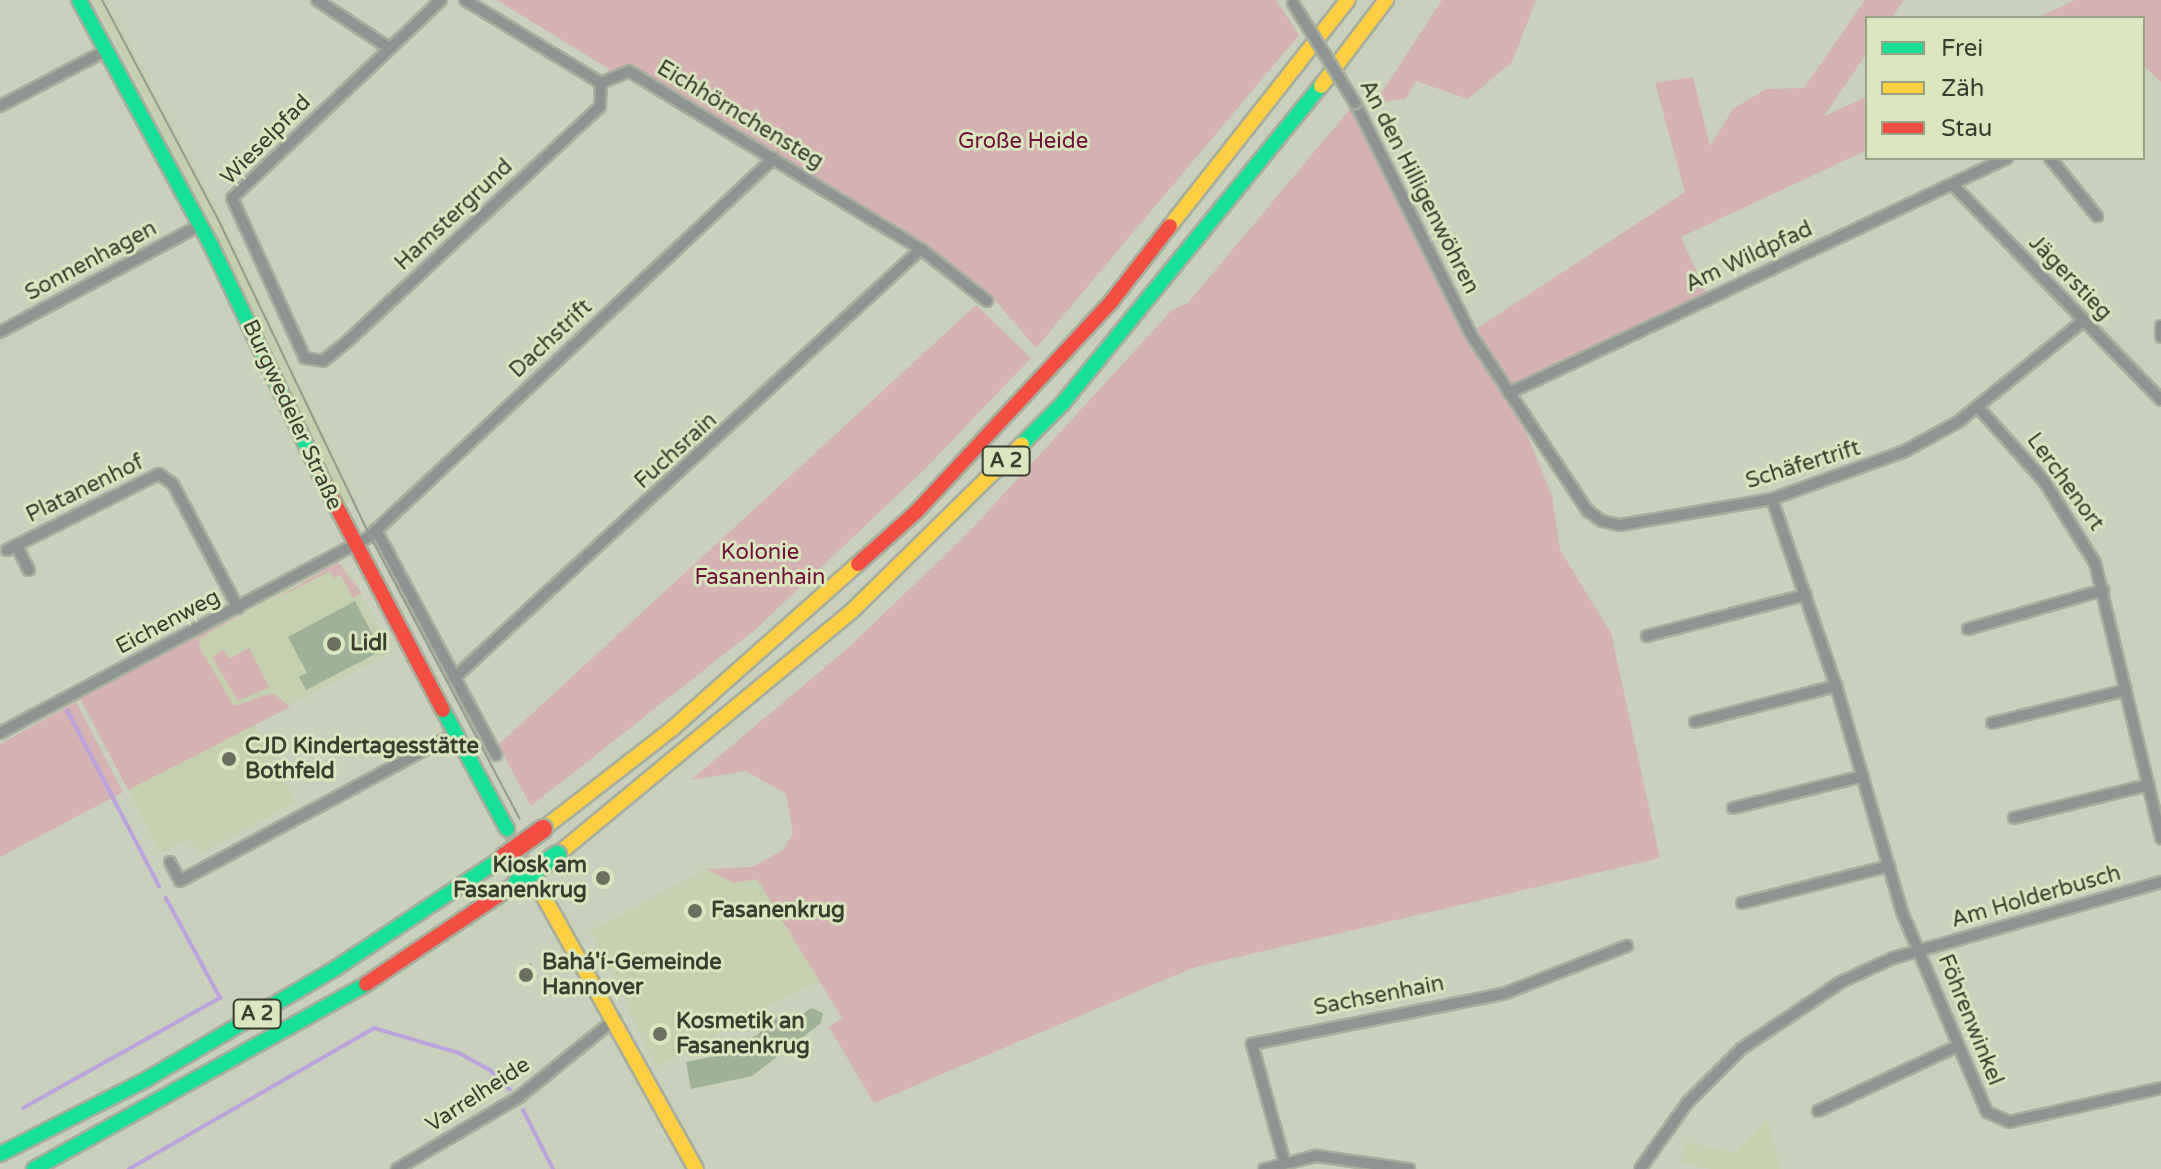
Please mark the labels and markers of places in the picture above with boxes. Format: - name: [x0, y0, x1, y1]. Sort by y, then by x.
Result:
- place label: Lidl: [350, 631, 388, 657]
- marker: Lidl: [325, 635, 343, 653]
- place label: CJD Kindertagesstätte Bothfeld: [245, 733, 479, 784]
- marker: CJD Kindertagesstätte Bothfeld: [220, 750, 238, 768]
- place label: Kiosk am Fasanenkrug: [453, 852, 587, 904]
- marker: Kiosk am Fasanenkrug: [594, 869, 612, 887]
- place label: Fasanenkrug: [711, 898, 845, 924]
- marker: Fasanenkrug: [686, 902, 704, 920]
- place label: Bahá'í-Gemeinde Hannover: [542, 949, 722, 1000]
- marker: Bahá'í-Gemeinde Hannover: [517, 966, 535, 984]
- place label: Kosmetik an Fasanenkrug: [676, 1008, 810, 1060]
- marker: Kosmetik an Fasanenkrug: [651, 1025, 669, 1043]

